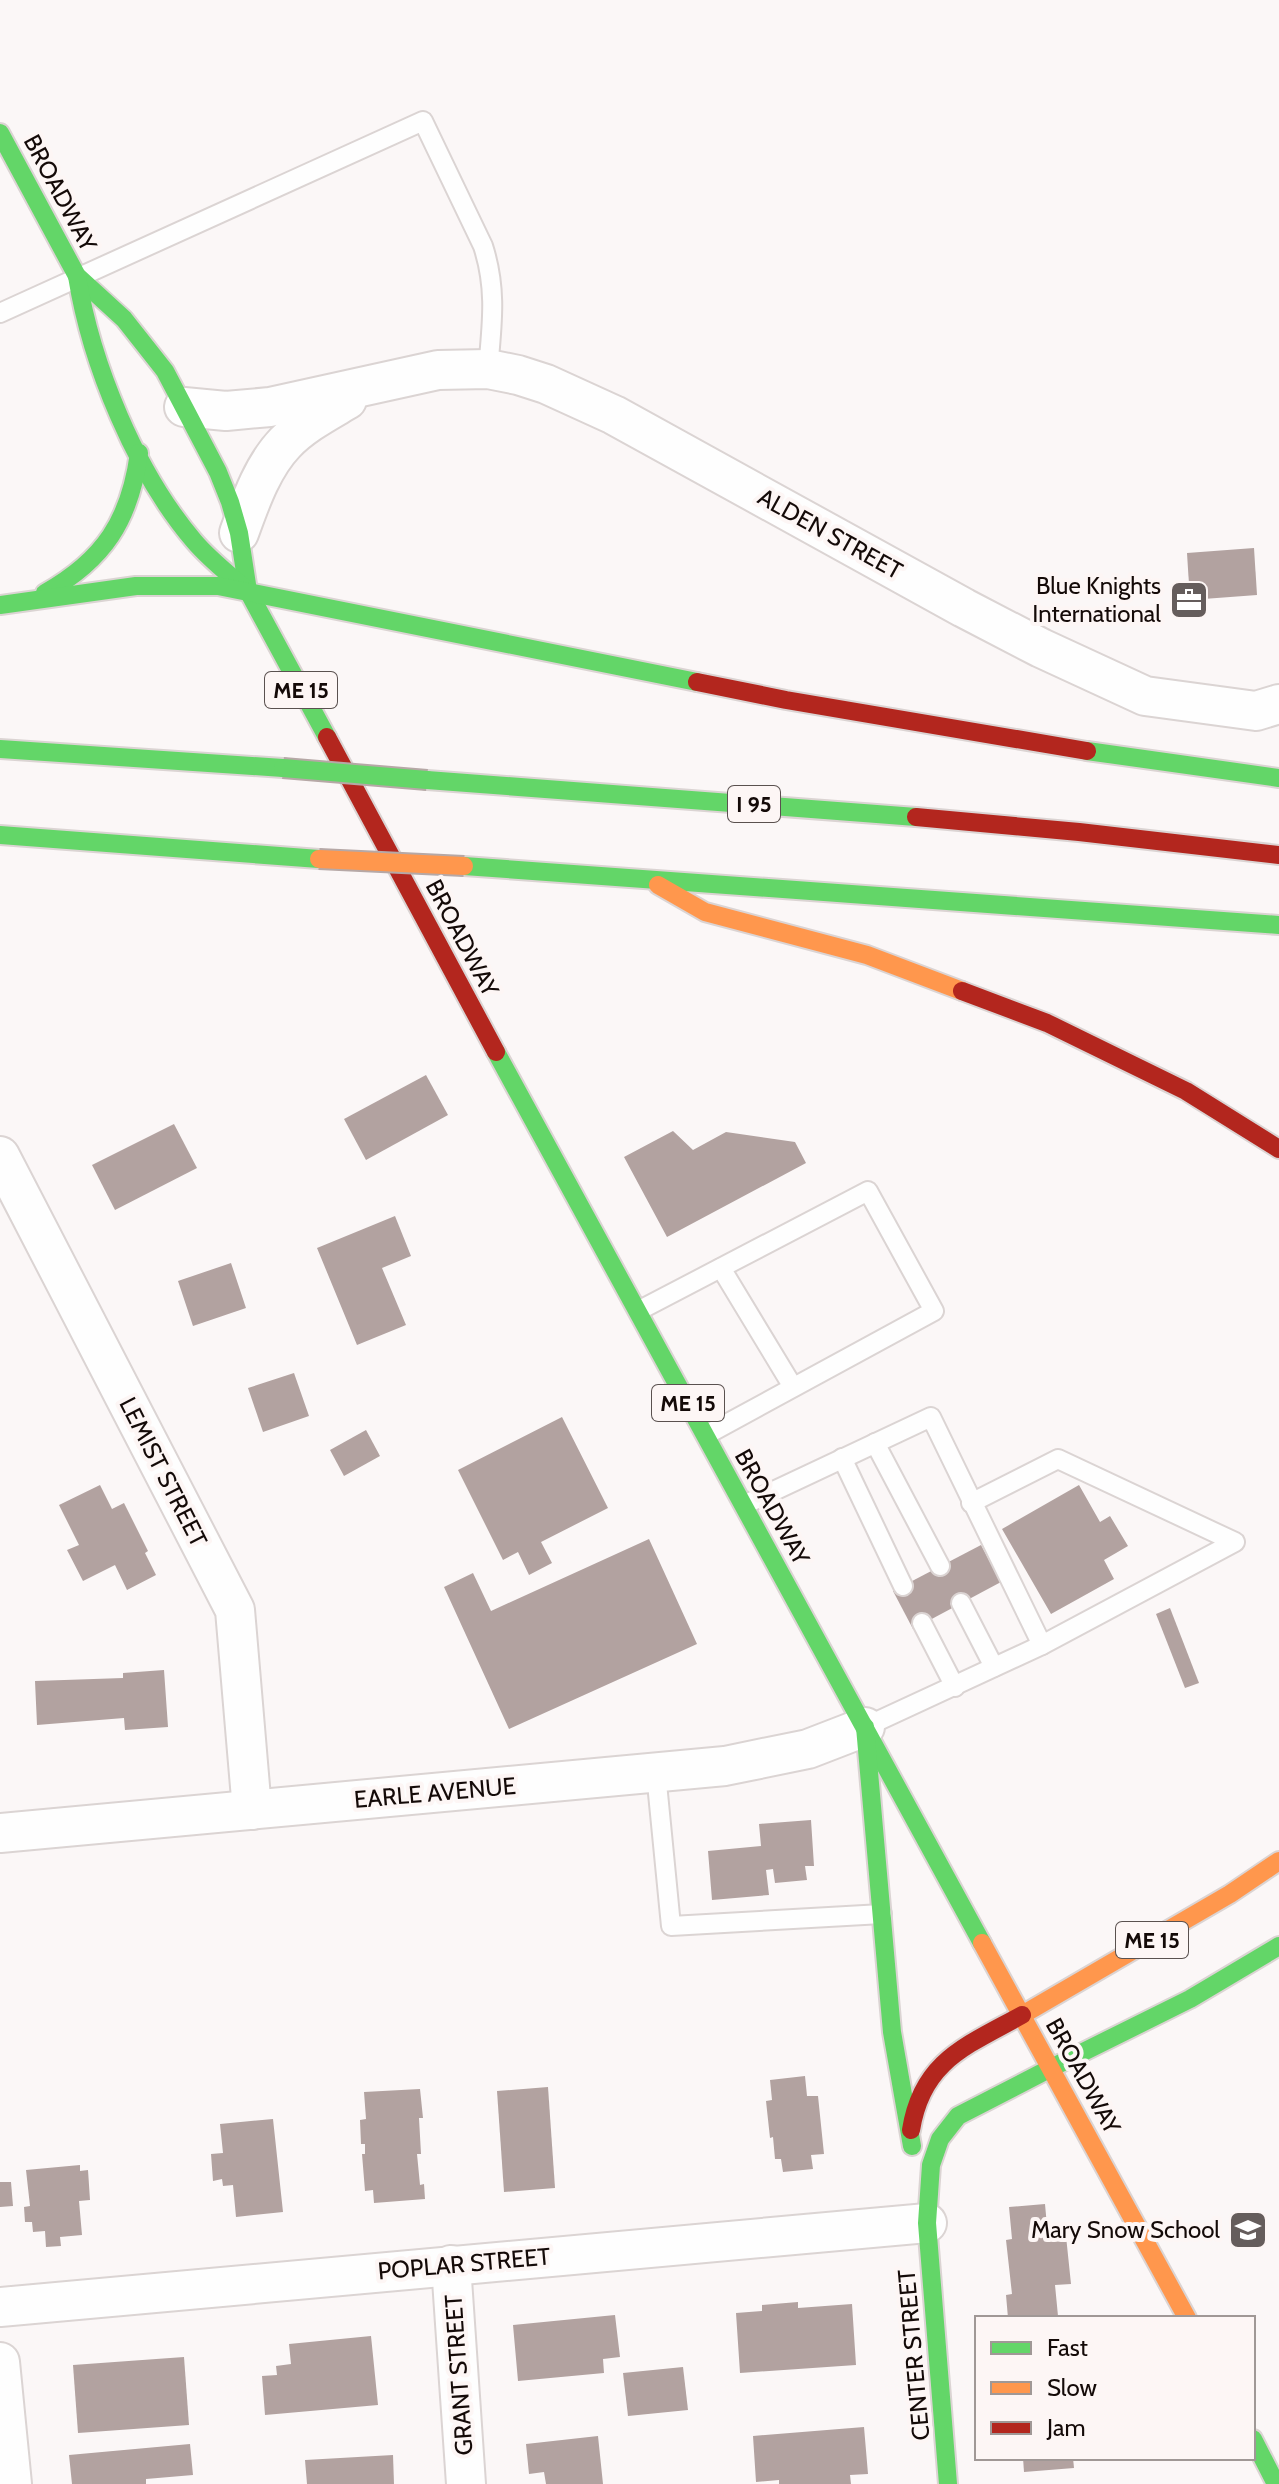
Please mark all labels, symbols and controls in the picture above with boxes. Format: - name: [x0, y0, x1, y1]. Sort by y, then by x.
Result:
- street label: BROADWAY: [18, 130, 103, 256]
- street label: ALDEN STREET: [753, 482, 908, 585]
- place label: Blue Knights International: [1032, 571, 1161, 628]
- office icon: Blue Knights International: [1168, 579, 1210, 621]
- road number: ME 15: [265, 672, 337, 708]
- road number: I 95: [728, 786, 780, 822]
- street label: BROADWAY: [420, 875, 505, 1001]
- road number: ME 15: [652, 1385, 724, 1421]
- street label: LEMIST STREET: [113, 1392, 214, 1551]
- street label: BROADWAY: [729, 1444, 816, 1570]
- street label: EARLE AVENUE: [353, 1771, 517, 1814]
- road number: ME 15: [1116, 1922, 1188, 1958]
- street label: BROADWAY: [1040, 2013, 1127, 2139]
- school or university icon: Mary Snow School: [1227, 2209, 1269, 2251]
- place label: Mary Snow School: [1031, 2215, 1220, 2244]
- street label: POPLAR STREET: [376, 2241, 552, 2285]
- street label: CENTER STREET: [892, 2268, 935, 2442]
- street label: GRANT STREET: [438, 2293, 479, 2456]
- legend: [975, 2316, 1255, 2460]
- text: Fast: [1047, 2333, 1088, 2362]
- text: Slow: [1047, 2373, 1097, 2402]
- text: Jam: [1046, 2413, 1085, 2442]

